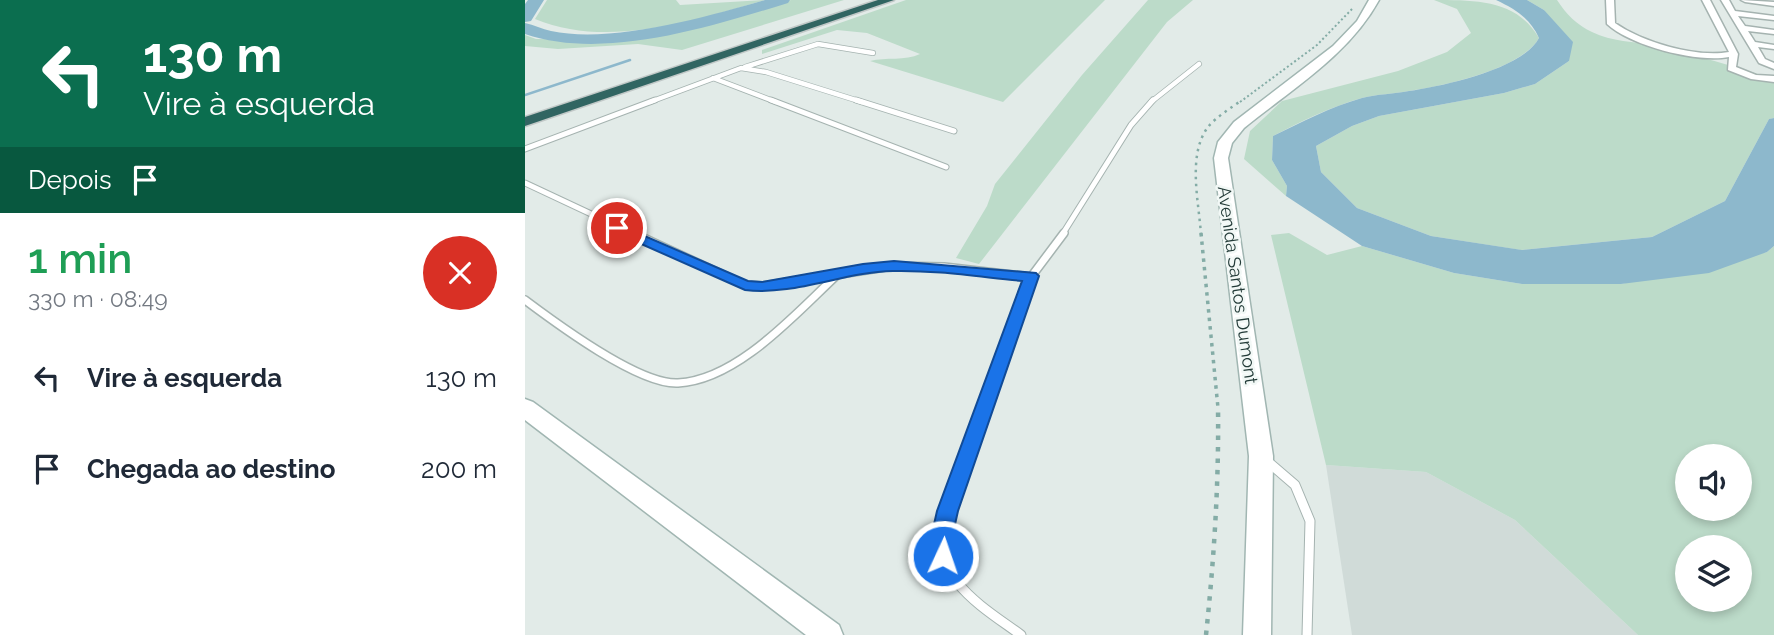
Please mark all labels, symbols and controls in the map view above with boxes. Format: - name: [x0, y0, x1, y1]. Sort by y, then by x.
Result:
- text: 130 m: [143, 26, 282, 83]
- icon: left: [28, 28, 119, 119]
- text: Vire à esquerda: [143, 85, 375, 122]
- icon: arrive: [126, 161, 164, 199]
- text: Depois: [28, 165, 112, 195]
- street label: Avenida Santos Dumont: [1214, 185, 1262, 385]
- pin: [587, 198, 647, 258]
- icon: arrive: [598, 209, 636, 247]
- text: 1 min: [28, 234, 132, 283]
- button: close: [423, 236, 497, 310]
- text: 330 m · 08:49: [28, 285, 168, 312]
- icon: left: [28, 359, 66, 397]
- text: Vire à esquerda: [87, 363, 282, 393]
- text: 130 m: [426, 363, 497, 393]
- map controls: [1675, 444, 1752, 612]
- button: sound: [1675, 444, 1752, 521]
- icon: arrive: [28, 450, 66, 488]
- text: Chegada ao destino: [87, 454, 336, 484]
- text: 200 m: [421, 454, 497, 484]
- position arrow: [906, 519, 980, 593]
- button: layers: [1675, 535, 1752, 612]

